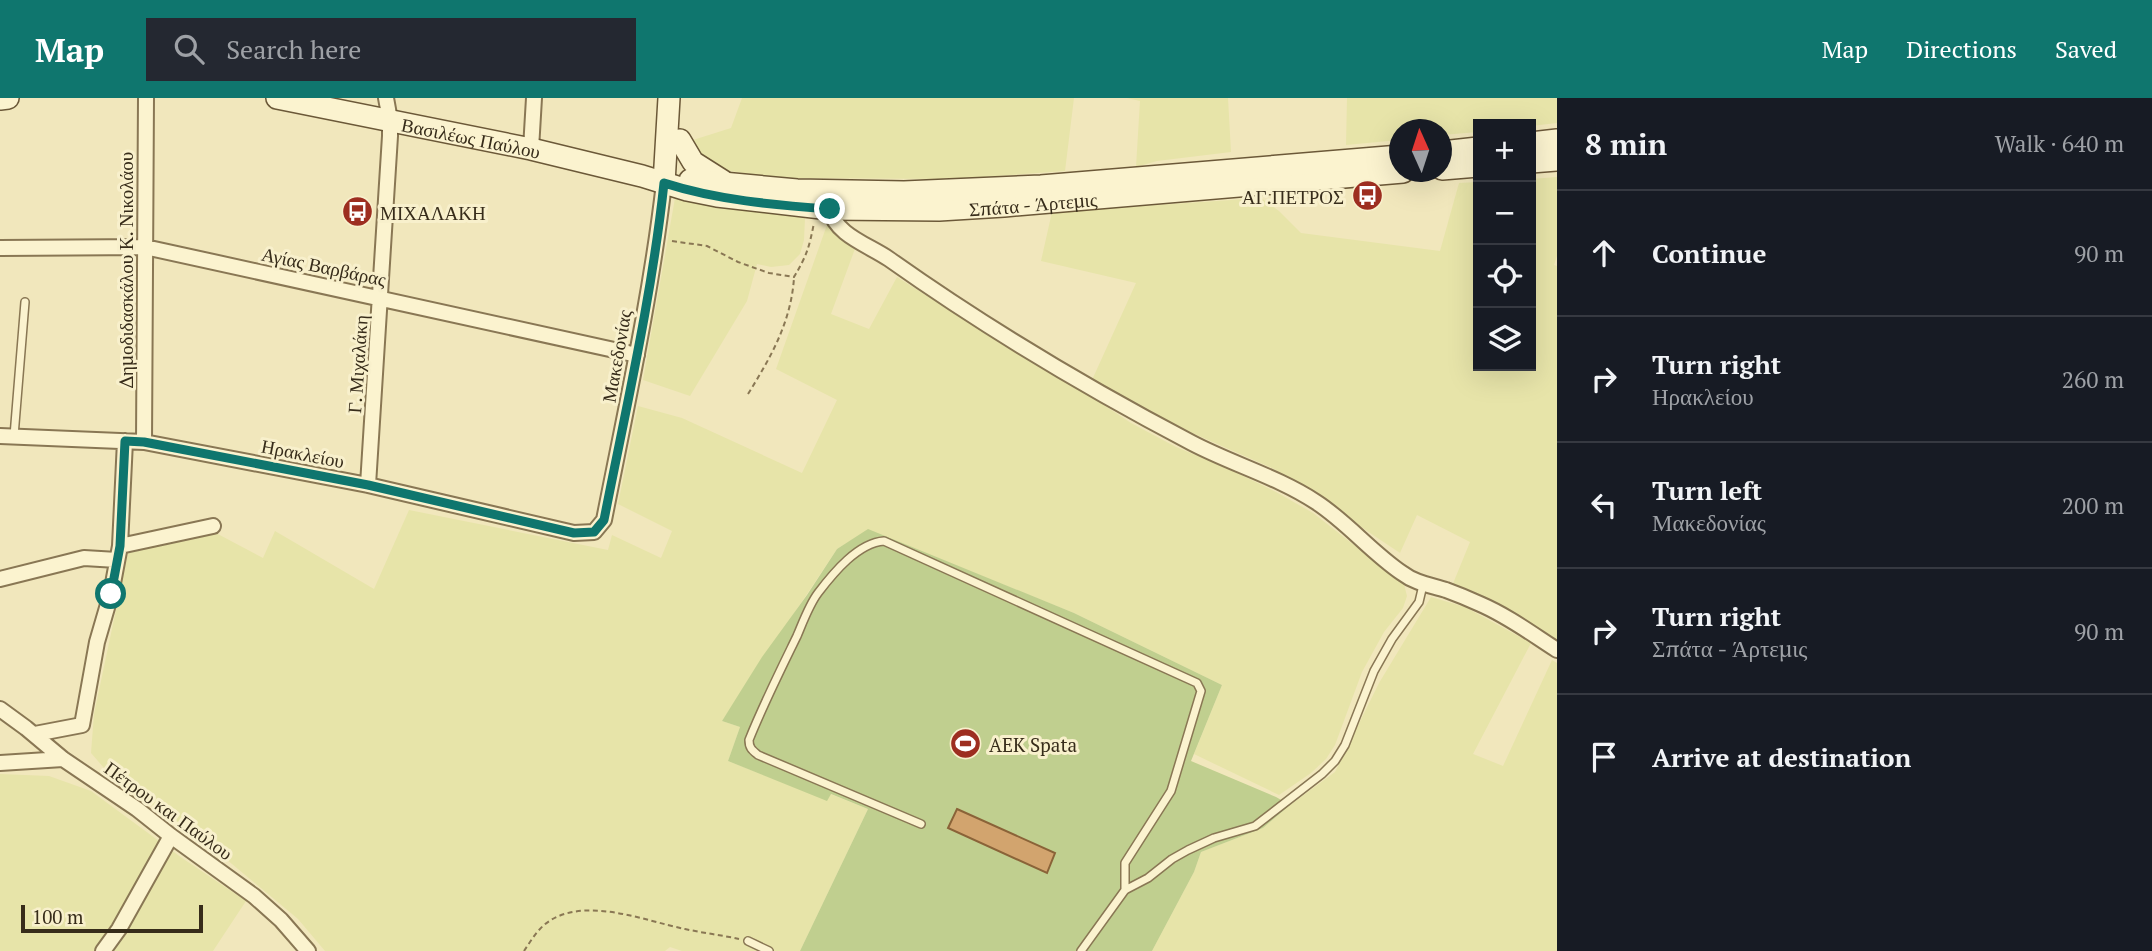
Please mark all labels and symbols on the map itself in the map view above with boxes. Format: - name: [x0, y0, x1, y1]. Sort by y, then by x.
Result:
- street label: Βασιλέως Παύλου: [399, 111, 543, 163]
- north arrow: [1389, 119, 1452, 182]
- street label: Δημοδιδασκάλου Κ. Νικολάου: [113, 152, 138, 388]
- bus stop icon: ΑΓ.ΠΕΤΡΟΣ: [1350, 179, 1384, 213]
- place label: ΑΓ.ΠΕΤΡΟΣ: [1242, 184, 1344, 209]
- street label: Σπάτα - Άρτεμις: [968, 186, 1099, 221]
- route end: [814, 193, 845, 224]
- bus stop icon: ΜΙΧΑΛΑΚΗ: [340, 195, 374, 229]
- place label: ΜΙΧΑΛΑΚΗ: [380, 200, 486, 225]
- street label: Αγίας Βαρβάρας: [259, 241, 389, 291]
- street label: Μακεδονίας: [596, 307, 637, 404]
- street label: Γ. Μιχαλάκη: [341, 314, 373, 414]
- street label: Ηρακλείου: [259, 433, 347, 473]
- route start: [95, 578, 126, 609]
- sports icon: AEK Spata: [949, 727, 983, 761]
- place label: AEK Spata: [989, 732, 1078, 757]
- street label: Πέτρου και Παύλου: [100, 755, 238, 865]
- scale bar: [21, 902, 203, 934]

